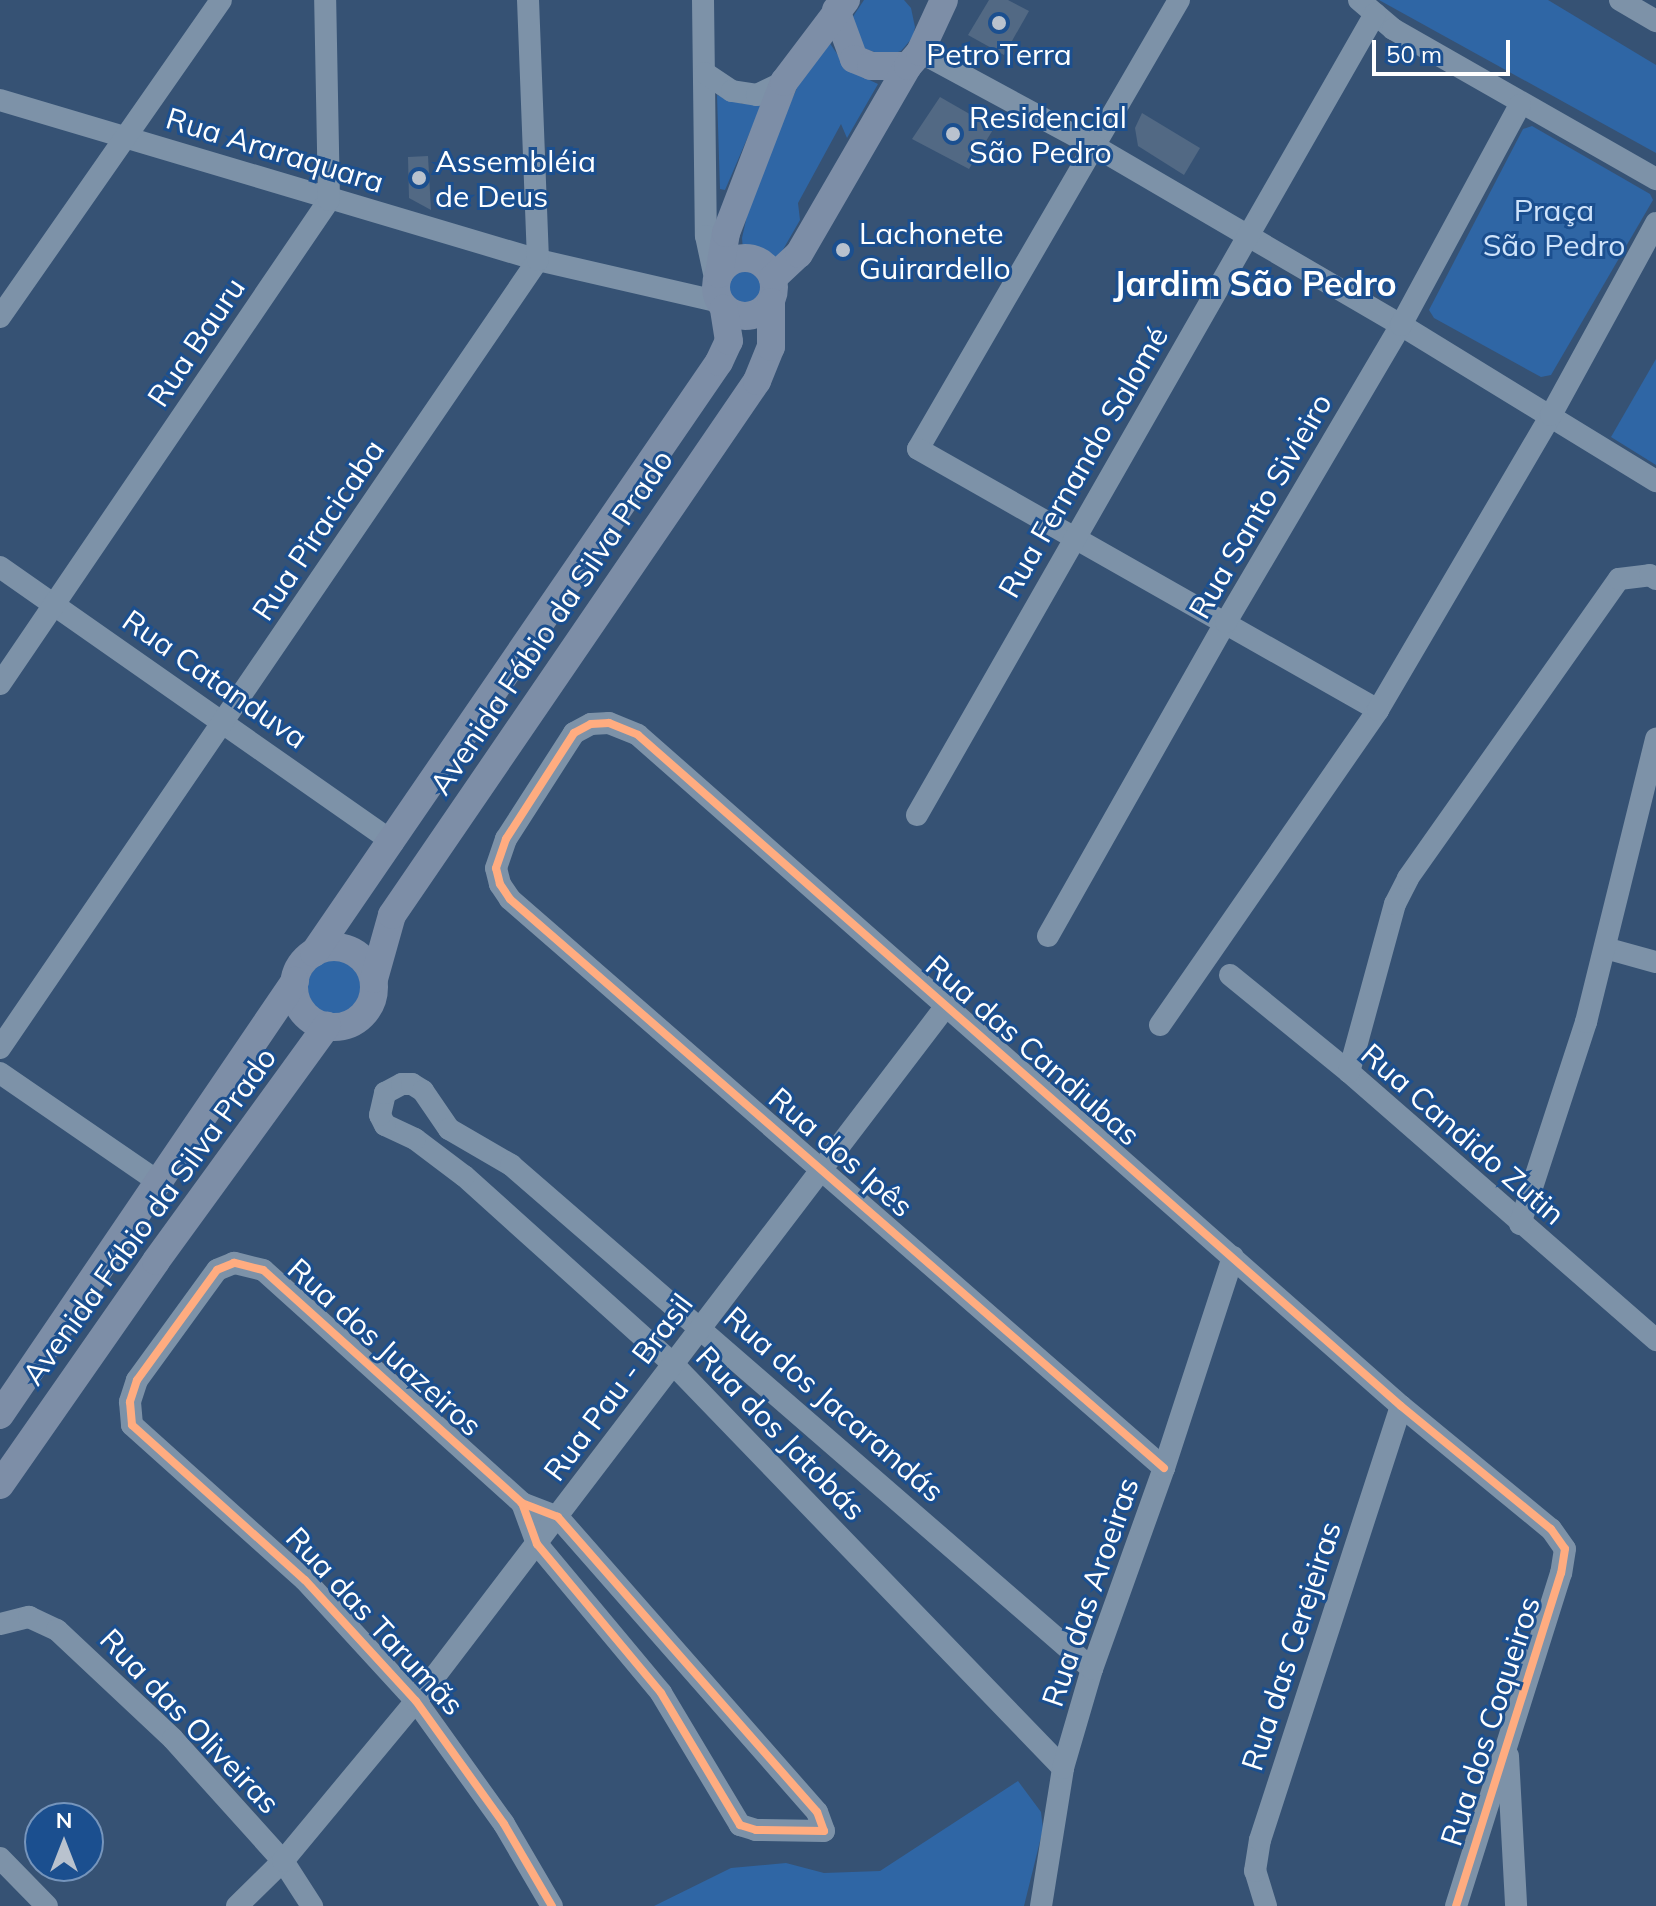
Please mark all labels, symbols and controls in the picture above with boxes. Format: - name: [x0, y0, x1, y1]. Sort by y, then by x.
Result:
- marker: PetroTerra: [990, 14, 1008, 32]
- scale bar: [1376, 24, 1514, 74]
- place label: PetroTerra: [926, 36, 1072, 72]
- text: 50 m: [1386, 39, 1442, 69]
- place label: Residencial São Pedro: [969, 99, 1127, 170]
- street label: Rua Araraquara: [162, 100, 388, 200]
- marker: Residencial São Pedro: [944, 125, 962, 143]
- place label: Assembléia de Deus: [435, 143, 596, 214]
- marker: Assembléia de Deus: [410, 169, 428, 187]
- park label: Praça São Pedro: [1483, 192, 1625, 262]
- place label: Lachonete Guirardello: [859, 215, 1011, 286]
- marker: Lachonete Guirardello: [834, 241, 852, 259]
- district label: Jardim São Pedro: [1113, 264, 1397, 304]
- street label: Rua Bauru: [140, 271, 252, 413]
- street label: Rua Fernando Salomé: [991, 320, 1175, 604]
- street label: Rua Santo Sivieiro: [1181, 387, 1339, 625]
- street label: Rua Piracicaba: [244, 433, 392, 627]
- street label: Avenida Fábio da Silva Prado: [422, 443, 680, 801]
- street label: Rua Catanduva: [116, 602, 314, 756]
- street label: Rua das Candiubas: [919, 947, 1147, 1153]
- street label: Rua Candido Zutin: [1354, 1036, 1572, 1232]
- street label: Avenida Fábio da Silva Prado: [14, 1040, 284, 1392]
- street label: Rua dos Ipês: [762, 1080, 920, 1224]
- street label: Rua dos Juazeiros: [281, 1251, 489, 1443]
- street label: Rua Pau - Brasil: [536, 1286, 700, 1488]
- street label: Rua dos Jacarandás: [717, 1299, 951, 1509]
- street label: Rua dos Jatobás: [689, 1339, 873, 1527]
- street label: Rua das Aroeiras: [1034, 1473, 1146, 1711]
- street label: Rua das Cerejeiras: [1234, 1517, 1348, 1775]
- street label: Rua das Tarumãs: [279, 1520, 471, 1722]
- street label: Rua dos Coqueiros: [1433, 1592, 1547, 1850]
- street label: Rua das Oliveiras: [93, 1621, 287, 1821]
- north arrow: [24, 1802, 104, 1882]
- text: N: [56, 1806, 72, 1834]

